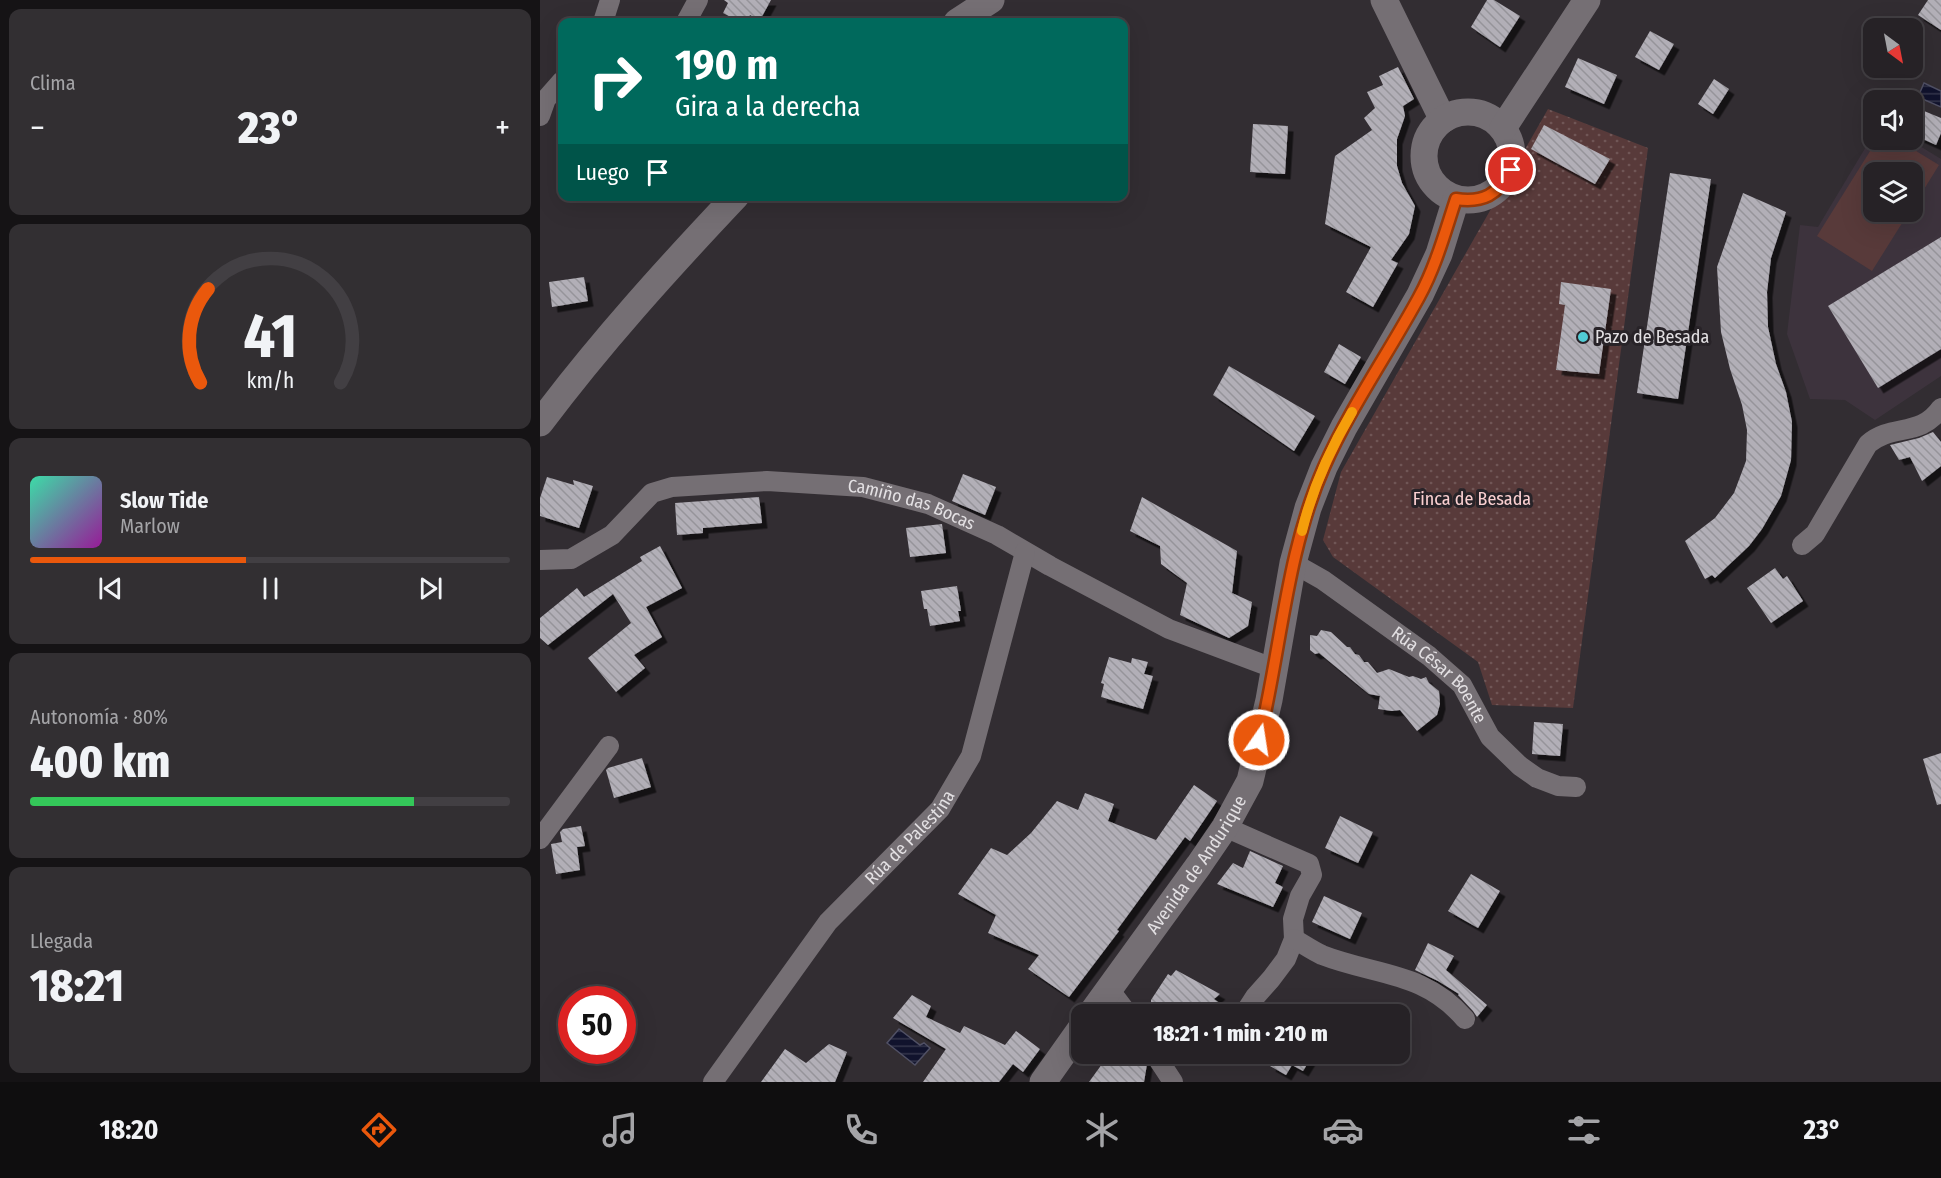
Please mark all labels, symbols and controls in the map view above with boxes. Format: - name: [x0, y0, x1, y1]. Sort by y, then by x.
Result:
- north arrow: [1863, 18, 1923, 78]
- map controls: [1863, 18, 1923, 222]
- text: 190 m: [675, 40, 778, 90]
- icon: right: [576, 42, 654, 120]
- text: Clima: [30, 71, 75, 95]
- button: sound: [1863, 90, 1923, 150]
- text: Gira a la derecha: [675, 91, 860, 123]
- text: 23°: [238, 101, 302, 155]
- text: −: [30, 108, 45, 148]
- text: +: [495, 108, 510, 148]
- pin: [1485, 144, 1536, 195]
- icon: arrive: [1494, 153, 1527, 186]
- icon: arrive: [641, 156, 674, 189]
- text: Luego: [576, 159, 629, 186]
- button: layers: [1863, 162, 1923, 222]
- text: 41: [243, 300, 297, 375]
- place label: Pazo de Besada: [1595, 326, 1710, 348]
- marker: Pazo de Besada: [1576, 330, 1590, 344]
- text: km/h: [246, 369, 294, 395]
- street label: Camiño das Bocas: [847, 475, 979, 535]
- text: Slow Tide: [120, 487, 208, 514]
- park label: Finca de Besada: [1413, 488, 1531, 510]
- text: Marlow: [120, 514, 180, 538]
- icon: previous: [94, 572, 127, 605]
- icon: pause: [254, 572, 287, 605]
- icon: next: [414, 572, 447, 605]
- street label: Rúa César Boente: [1387, 622, 1492, 727]
- text: Autonomía · 80%: [30, 705, 168, 729]
- position arrow: [1227, 708, 1291, 772]
- text: 400 km: [30, 735, 170, 789]
- street label: Rúa de Palestina: [860, 786, 960, 889]
- street label: Avenida de Andurique: [1142, 792, 1251, 938]
- text: Llegada: [30, 929, 93, 953]
- text: 18:21: [30, 959, 124, 1013]
- speed limit sign: 50: [558, 986, 636, 1064]
- text: 18:21 · 1 min · 210 m: [1153, 1020, 1328, 1047]
- icon: directions: [358, 1109, 400, 1151]
- icon: music: [599, 1109, 641, 1151]
- icon: phone: [840, 1109, 882, 1151]
- icon: climate: [1081, 1109, 1123, 1151]
- icon: car: [1322, 1109, 1364, 1151]
- icon: filters: [1563, 1109, 1605, 1151]
- text: 18:20: [99, 1114, 159, 1146]
- text: 23°: [1803, 1114, 1841, 1146]

